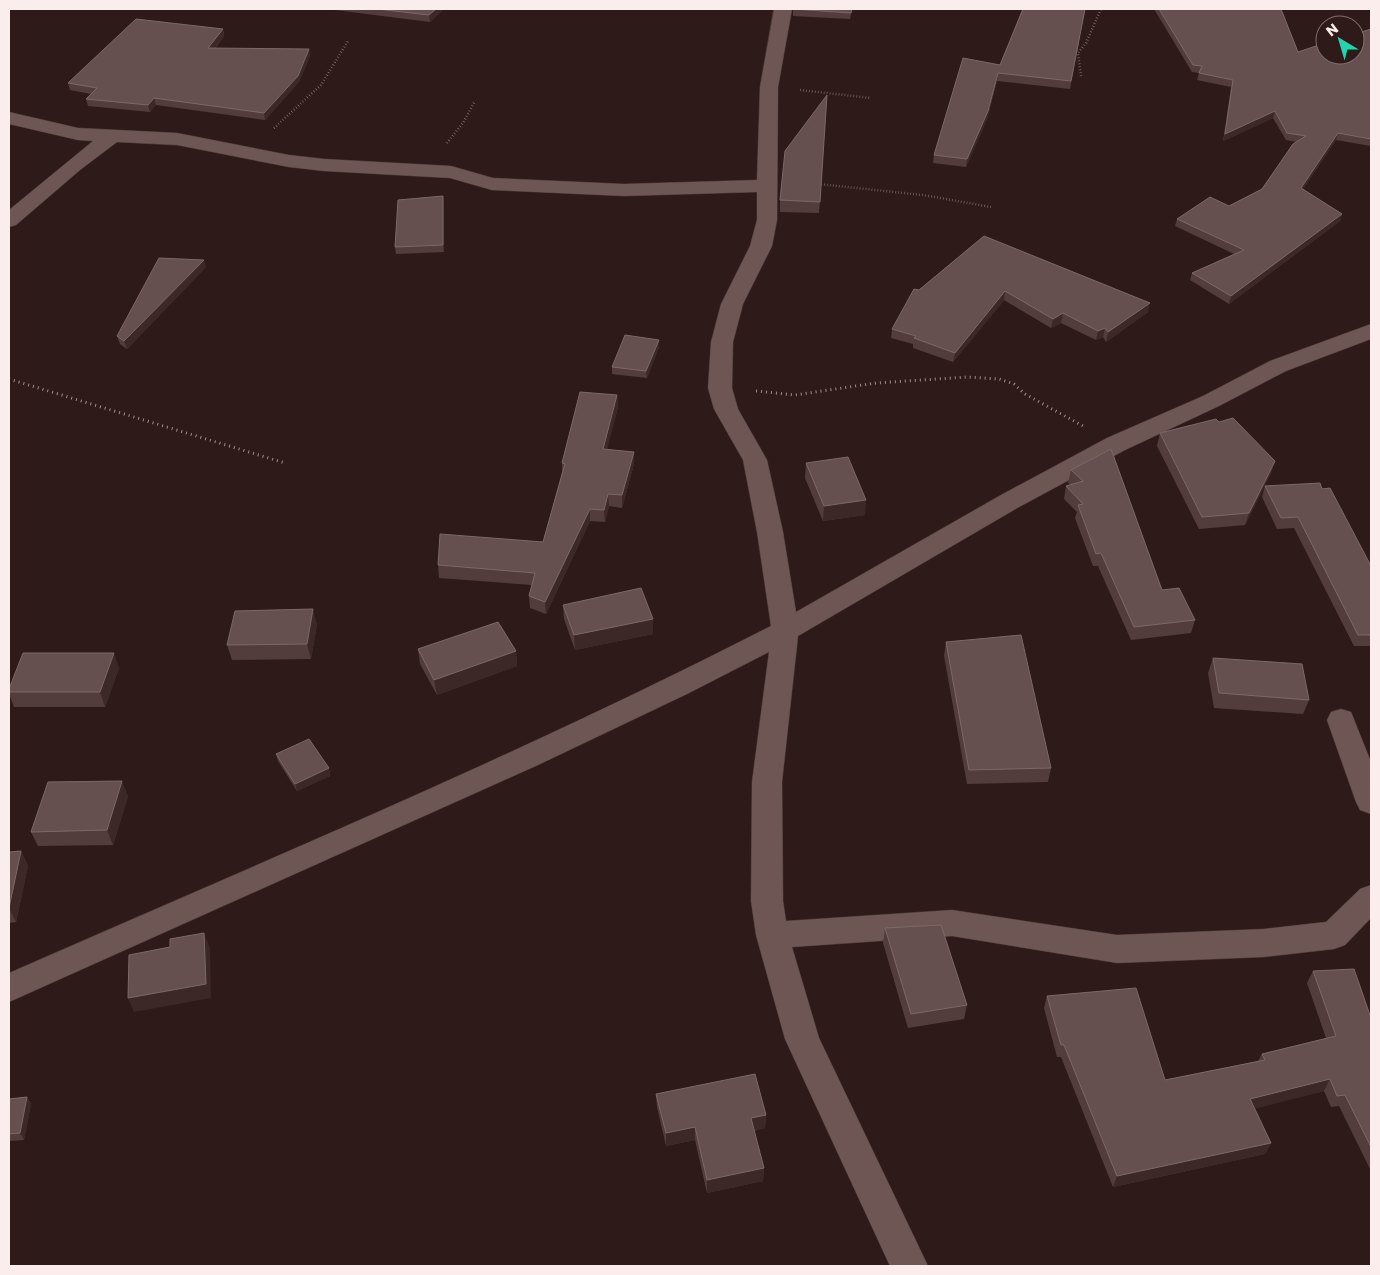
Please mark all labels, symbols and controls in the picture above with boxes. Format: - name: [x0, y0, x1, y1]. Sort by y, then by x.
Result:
- north arrow: [1315, 15, 1365, 65]
- text: N: [1322, 19, 1342, 41]

